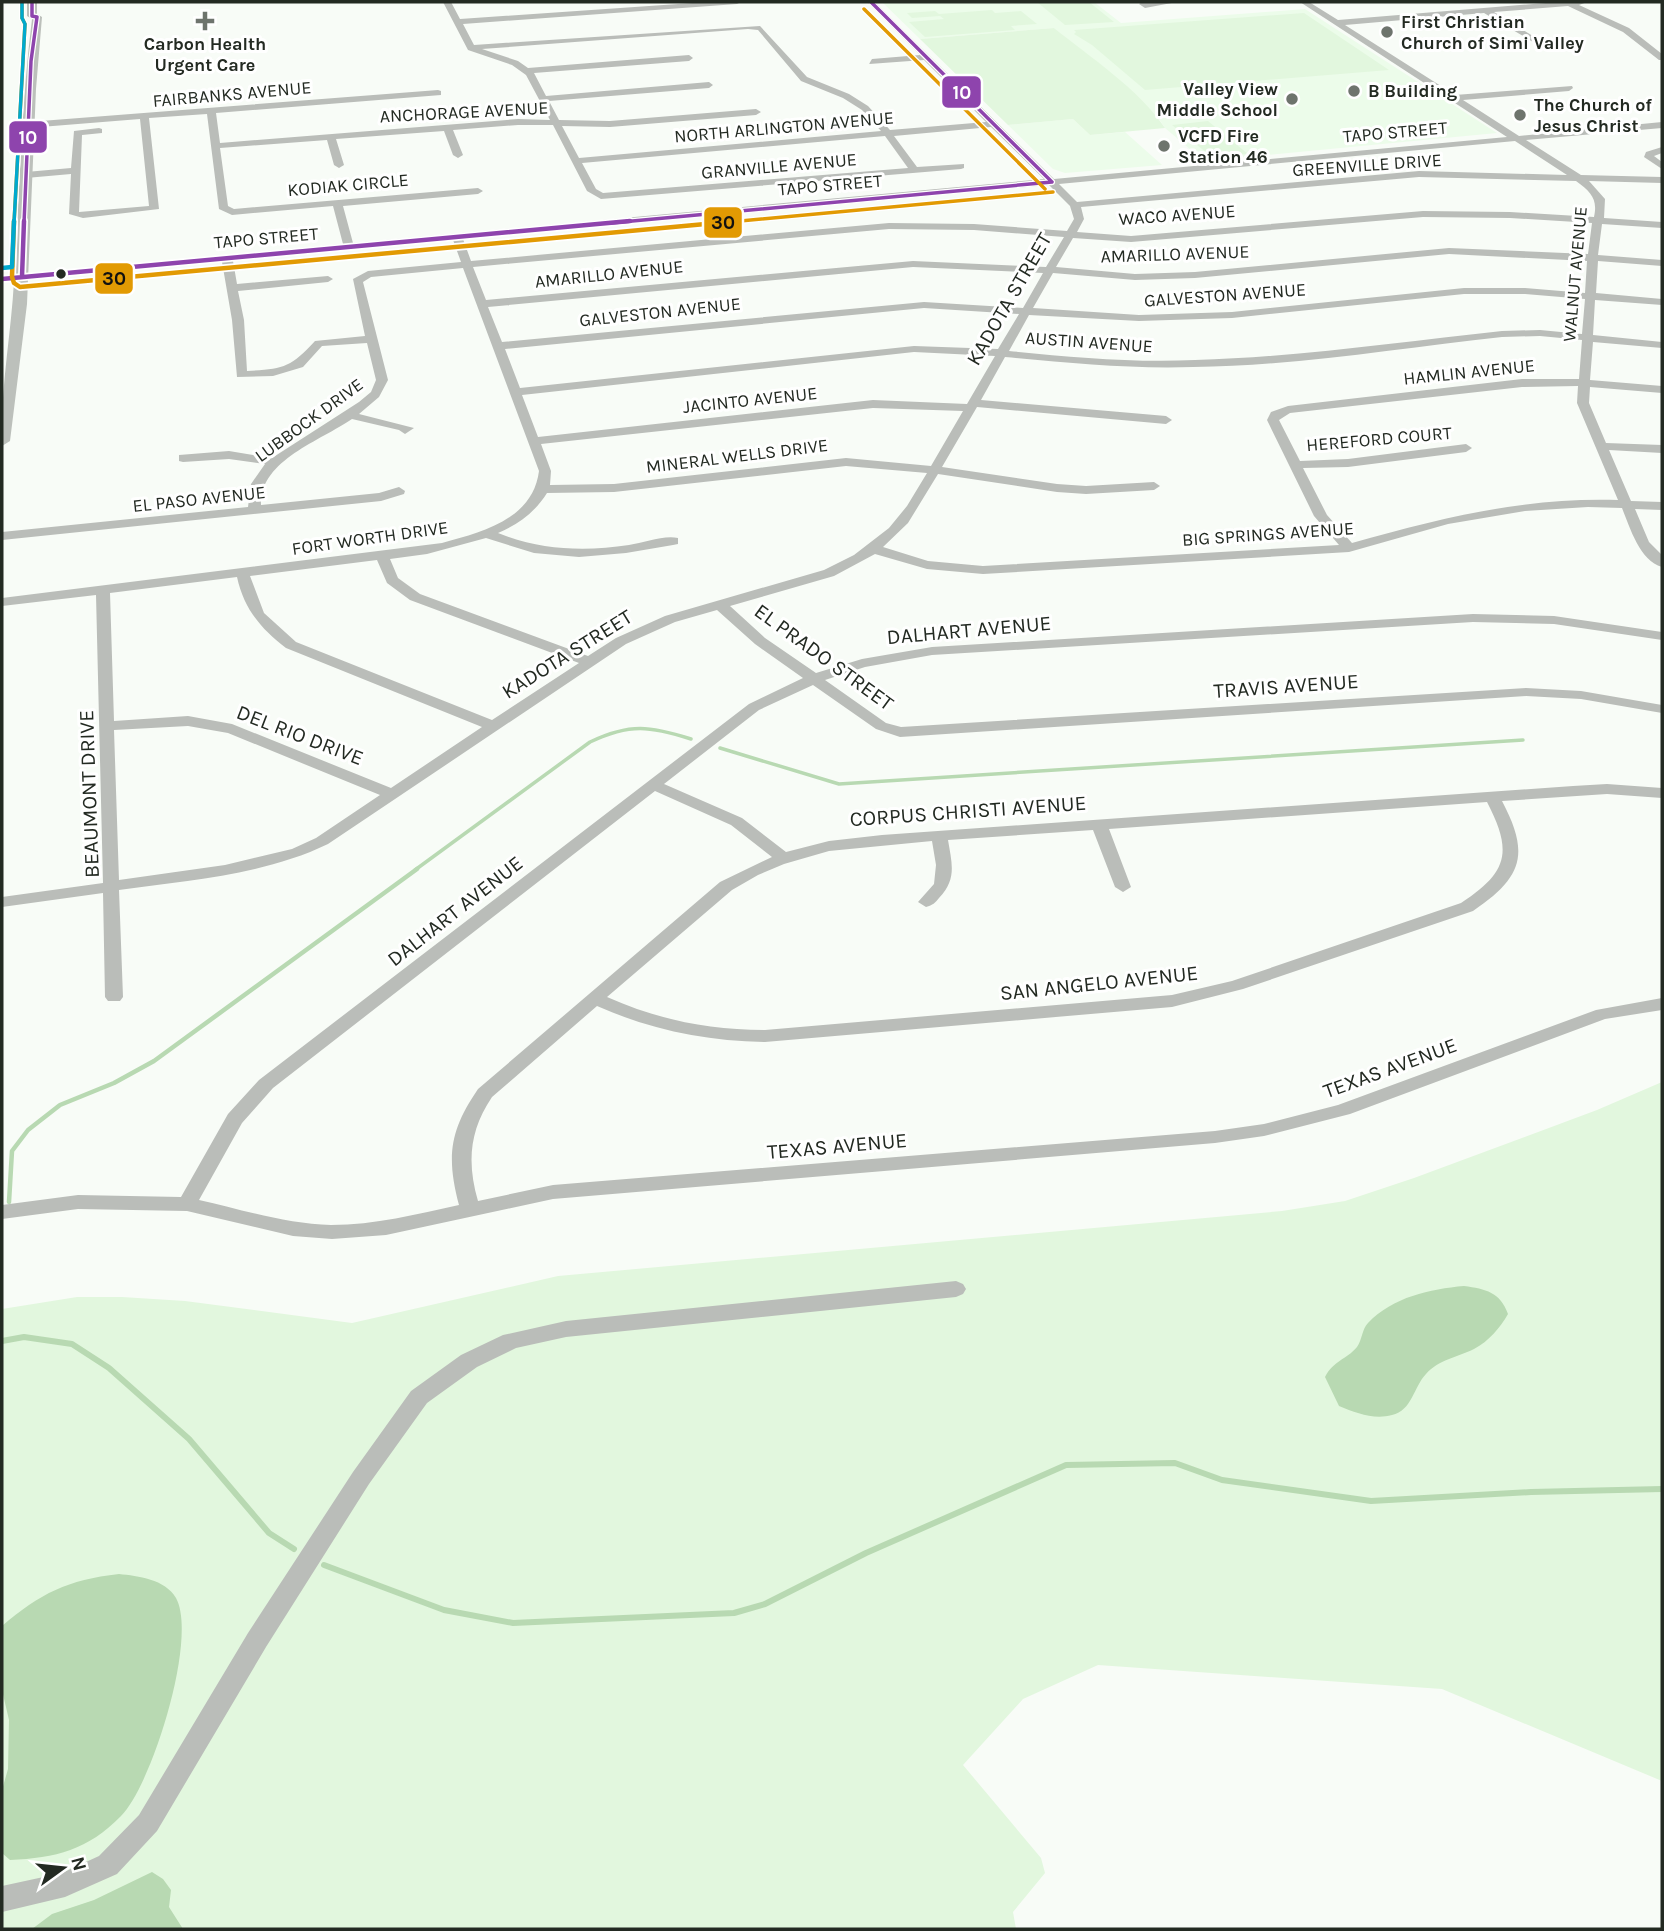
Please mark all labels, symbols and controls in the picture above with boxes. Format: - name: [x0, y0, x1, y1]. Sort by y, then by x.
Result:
- marker: Carbon Health Urgent Care: [195, 11, 215, 31]
- place label: First Christian Church of Simi Valley: [1401, 11, 1584, 54]
- marker: First Christian Church of Simi Valley: [1379, 24, 1395, 40]
- place label: Carbon Health Urgent Care: [144, 33, 266, 76]
- line badge: 10: [941, 75, 982, 109]
- street label: FAIRBANKS AVENUE: [152, 76, 312, 112]
- place label: Valley View Middle School: [1157, 78, 1278, 121]
- place label: B Building: [1368, 80, 1458, 102]
- text: 10: [953, 82, 971, 104]
- marker: B Building: [1346, 83, 1362, 99]
- marker: Valley View Middle School: [1284, 91, 1300, 107]
- place label: The Church of Jesus Christ: [1534, 94, 1652, 137]
- street label: ANCHORAGE AVENUE: [379, 97, 549, 127]
- street label: NORTH ARLINGTON AVENUE: [673, 106, 895, 148]
- marker: The Church of Jesus Christ: [1512, 107, 1528, 123]
- street label: TAPO STREET: [1342, 116, 1448, 148]
- line badge: 10: [8, 120, 48, 154]
- place label: VCFD Fire Station 46: [1178, 125, 1268, 168]
- text: 10: [19, 127, 37, 149]
- marker: VCFD Fire Station 46: [1156, 138, 1172, 154]
- street label: GRANVILLE AVENUE: [700, 148, 858, 184]
- street label: GREENVILLE DRIVE: [1292, 149, 1442, 181]
- street label: KODIAK CIRCLE: [286, 169, 410, 201]
- street label: TAPO STREET: [777, 169, 883, 201]
- street label: WACO AVENUE: [1118, 200, 1236, 230]
- street label: WALNUT AVENUE: [1558, 205, 1592, 343]
- line badge: 30: [703, 206, 743, 239]
- text: 30: [711, 212, 735, 234]
- street label: TAPO STREET: [213, 222, 319, 254]
- street label: KADOTA STREET: [961, 228, 1057, 370]
- street label: AMARILLO AVENUE: [1100, 240, 1250, 268]
- street label: AMARILLO AVENUE: [534, 255, 684, 293]
- line badge: 30: [94, 262, 134, 295]
- unlabelled marker: [54, 267, 68, 281]
- text: 30: [102, 268, 126, 290]
- street label: GALVESTON AVENUE: [1143, 278, 1307, 312]
- street label: GALVESTON AVENUE: [578, 293, 742, 331]
- street label: AUSTIN AVENUE: [1024, 327, 1154, 357]
- street label: HAMLIN AVENUE: [1402, 354, 1536, 390]
- street label: LUBBOCK DRIVE: [251, 373, 367, 467]
- street label: JACINTO AVENUE: [682, 382, 818, 418]
- street label: HEREFORD COURT: [1305, 422, 1453, 456]
- street label: MINERAL WELLS DRIVE: [645, 434, 829, 478]
- street label: EL PASO AVENUE: [131, 481, 267, 517]
- street label: FORT WORTH DRIVE: [290, 516, 450, 560]
- street label: BIG SPRINGS AVENUE: [1181, 517, 1355, 551]
- street label: EL PRADO STREET: [750, 599, 898, 716]
- street label: KADOTA STREET: [497, 604, 637, 704]
- street label: DALHART AVENUE: [886, 611, 1052, 649]
- street label: TRAVIS AVENUE: [1213, 669, 1359, 703]
- street label: DEL RIO DRIVE: [233, 700, 367, 770]
- street label: BEAUMONT DRIVE: [74, 710, 104, 878]
- street label: CORPUS CHRISTI AVENUE: [849, 791, 1087, 831]
- street label: DALHART AVENUE: [383, 851, 527, 971]
- street label: SAN ANGELO AVENUE: [999, 961, 1199, 1005]
- street label: TEXAS AVENUE: [1320, 1033, 1460, 1103]
- street label: TEXAS AVENUE: [766, 1128, 908, 1164]
- north arrow: [28, 1833, 98, 1903]
- text: N: [66, 1854, 91, 1873]

